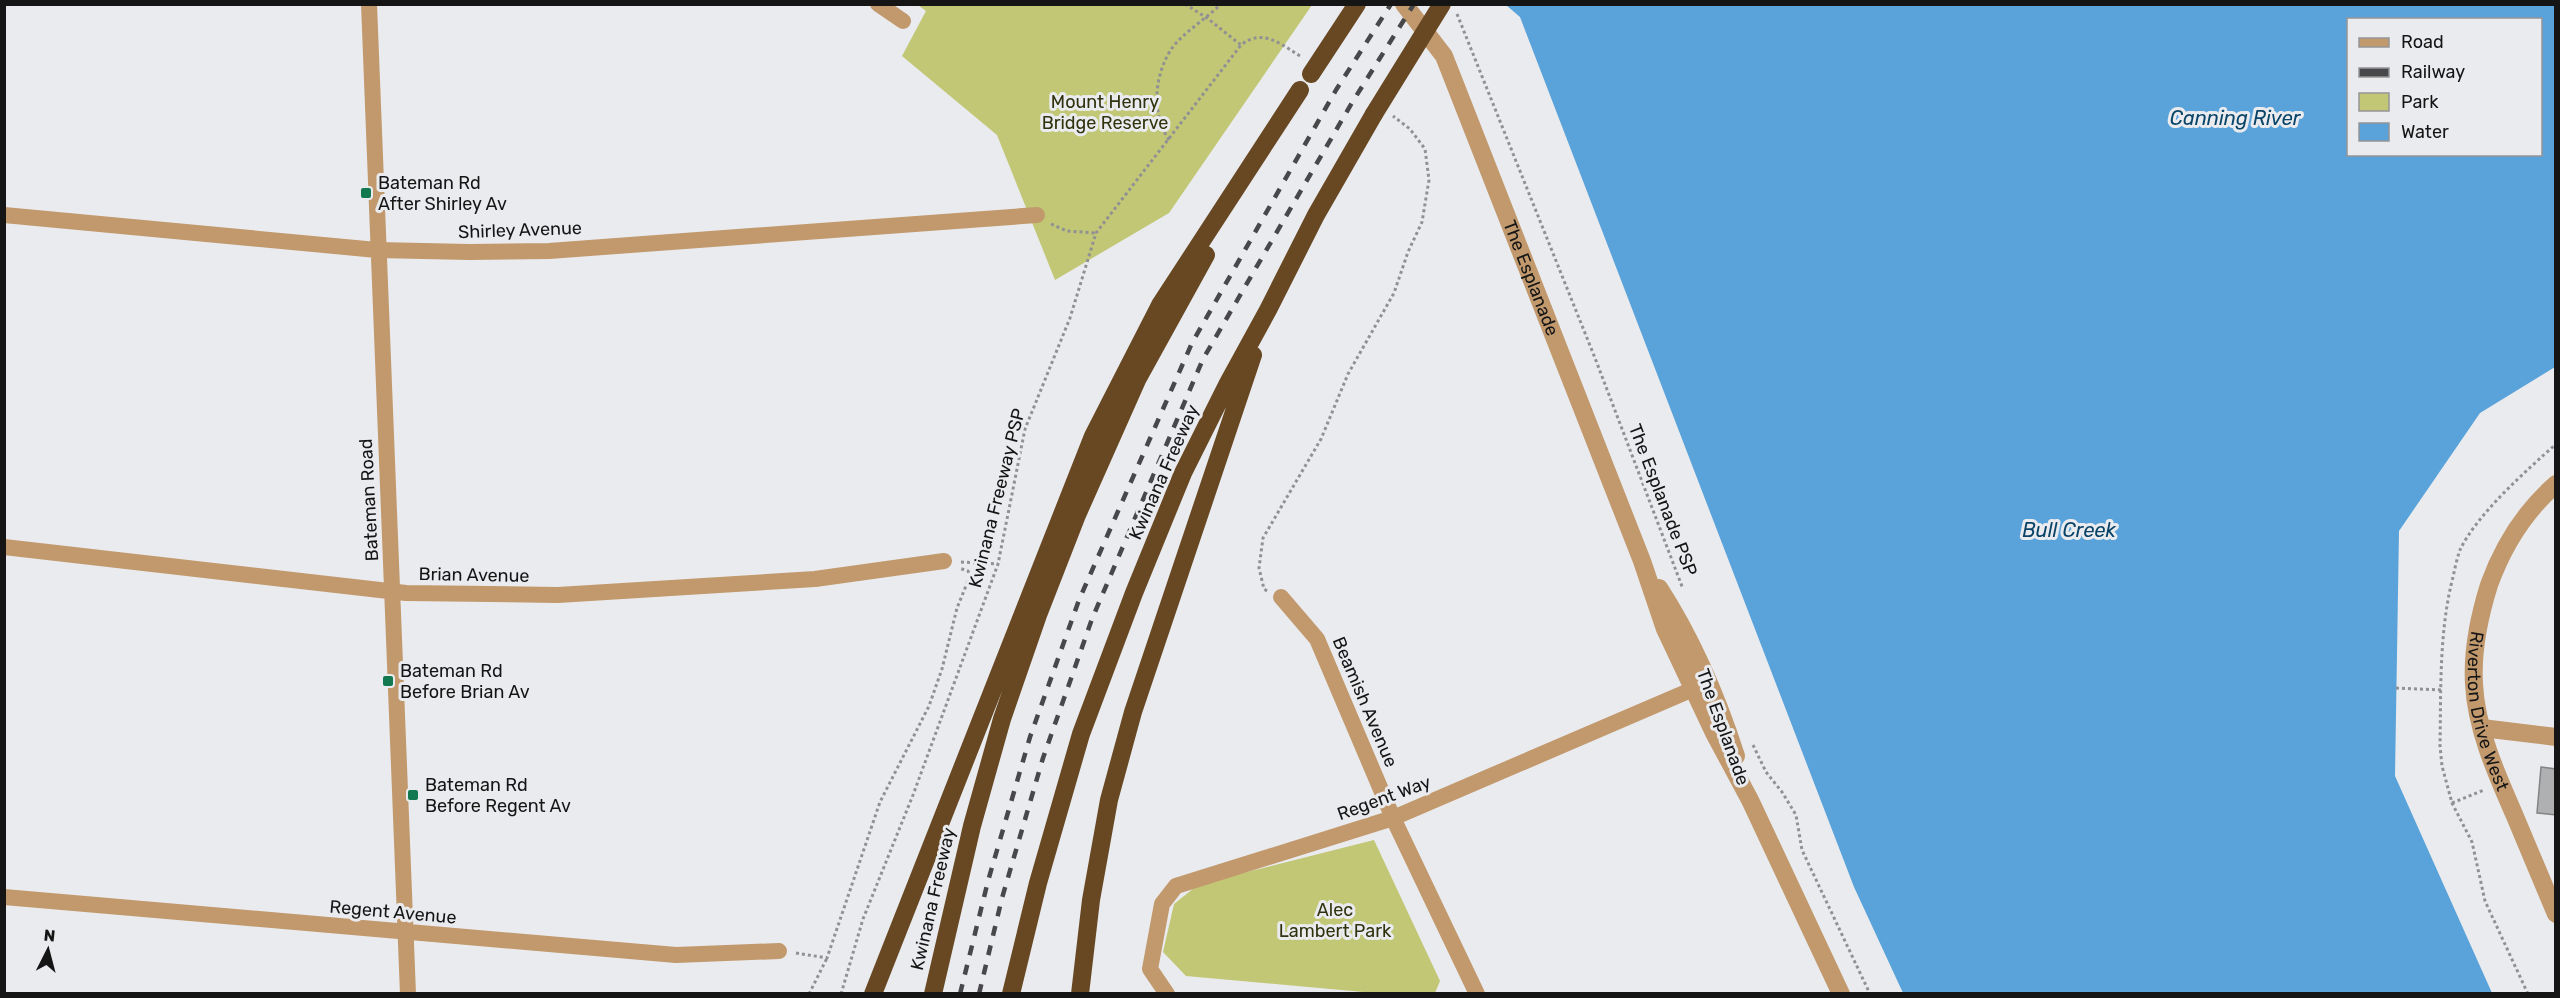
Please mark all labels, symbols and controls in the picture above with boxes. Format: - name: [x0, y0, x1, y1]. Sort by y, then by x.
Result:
- legend: [2347, 18, 2542, 156]
- text: Road: [2401, 31, 2444, 53]
- text: Railway: [2401, 61, 2465, 83]
- park label: Mount Henry Bridge Reserve: [1042, 91, 1168, 134]
- text: Park: [2401, 91, 2439, 113]
- water label: Canning River: [2170, 106, 2302, 130]
- text: Water: [2401, 121, 2449, 143]
- place label: Bateman Rd After Shirley Av: [378, 172, 507, 215]
- marker: Bateman Rd After Shirley Av: [359, 186, 373, 200]
- street label: Shirley Avenue: [458, 217, 582, 243]
- street label: The Esplanade: [1498, 217, 1564, 339]
- street label: Kwinana Freeway: [1124, 401, 1204, 543]
- street label: Kwinana Freeway PSP: [964, 406, 1030, 590]
- street label: The Esplanade PSP: [1624, 421, 1702, 579]
- street label: Bateman Road: [355, 438, 383, 562]
- water label: Bull Creek: [2022, 518, 2117, 542]
- street label: Brian Avenue: [418, 563, 530, 587]
- street label: Riverton Drive West: [2463, 630, 2514, 794]
- street label: Beamish Avenue: [1328, 633, 1402, 771]
- place label: Bateman Rd Before Brian Av: [400, 660, 530, 703]
- street label: The Esplanade: [1692, 666, 1754, 788]
- marker: Bateman Rd Before Brian Av: [381, 674, 395, 688]
- street label: Regent Way: [1334, 771, 1434, 825]
- place label: Bateman Rd Before Regent Av: [425, 774, 571, 817]
- marker: Bateman Rd Before Regent Av: [406, 788, 420, 802]
- street label: Kwinana Freeway: [906, 826, 960, 972]
- street label: Regent Avenue: [329, 895, 457, 929]
- park label: Alec Lambert Park: [1279, 899, 1392, 942]
- north arrow: [18, 920, 78, 980]
- text: N: [43, 926, 56, 946]

